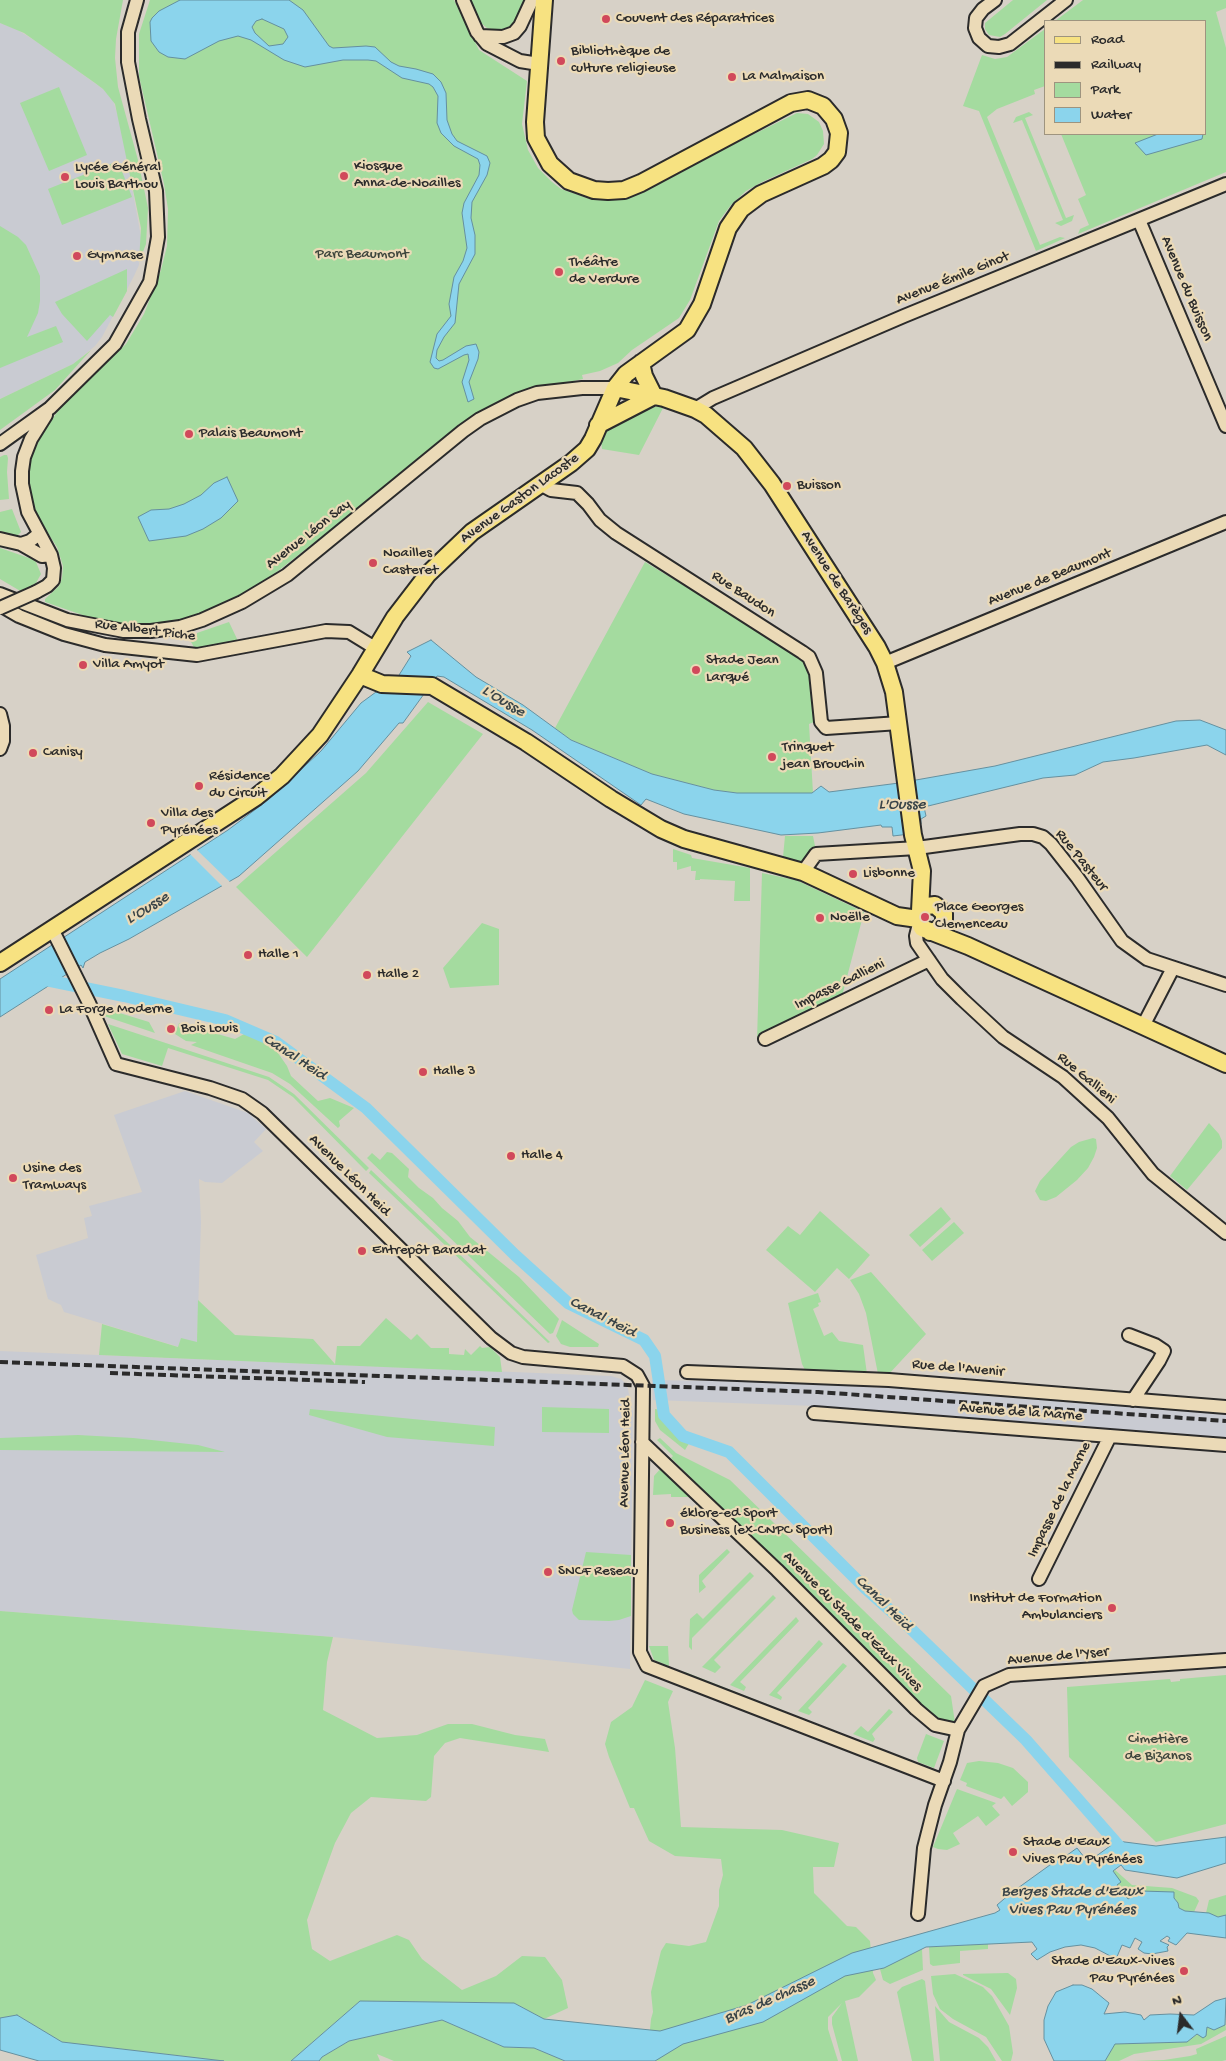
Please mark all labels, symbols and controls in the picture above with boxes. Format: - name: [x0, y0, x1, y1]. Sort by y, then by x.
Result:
- place label: Couvent des Réparatrices: [616, 10, 774, 28]
- marker: Couvent des Réparatrices: [600, 13, 612, 25]
- legend: [1044, 20, 1206, 135]
- text: Road: [1091, 31, 1124, 49]
- place label: Bibliothèque de culture religieuse: [571, 43, 676, 78]
- marker: Bibliothèque de culture religieuse: [555, 55, 567, 67]
- text: Railway: [1091, 56, 1141, 74]
- place label: La Malmaison: [742, 68, 824, 86]
- marker: La Malmaison: [726, 71, 738, 83]
- text: Park: [1091, 81, 1120, 99]
- text: Water: [1091, 106, 1131, 124]
- place label: Kiosque Anna-de-Noailles: [354, 158, 460, 193]
- place label: Lycée Général Louis Barthou: [75, 159, 161, 194]
- marker: Kiosque Anna-de-Noailles: [338, 170, 350, 182]
- marker: Lycée Général Louis Barthou: [59, 171, 71, 183]
- street label: Avenue du Buisson: [1156, 234, 1216, 344]
- park label: Parc Beaumont: [315, 246, 409, 264]
- place label: Gymnase: [87, 247, 143, 265]
- street label: Avenue Émile Ginot: [894, 248, 1012, 310]
- marker: Gymnase: [71, 250, 83, 262]
- place label: Théâtre de Verdure: [569, 254, 639, 289]
- marker: Théâtre de Verdure: [553, 266, 565, 278]
- place label: Palais Beaumont: [199, 425, 302, 443]
- marker: Palais Beaumont: [183, 428, 195, 440]
- street label: Avenue Gaston Lacoste: [457, 450, 583, 548]
- place label: Buisson: [797, 477, 841, 495]
- marker: Buisson: [781, 480, 793, 492]
- street label: Avenue Léon Say: [263, 496, 355, 574]
- street label: Avenue de Barèges: [796, 528, 876, 638]
- place label: Noailles Casteret: [383, 545, 438, 580]
- street label: Avenue de Beaumont: [986, 545, 1114, 611]
- marker: Noailles Casteret: [367, 557, 379, 569]
- street label: Rue Baudon: [708, 568, 778, 622]
- street label: Rue Albert Piche: [94, 616, 196, 646]
- place label: Stade Jean Larqué: [706, 652, 779, 687]
- place label: Villa Amyot: [93, 656, 164, 674]
- marker: Villa Amyot: [77, 659, 89, 671]
- marker: Stade Jean Larqué: [690, 664, 702, 676]
- water label: L'Ousse: [478, 682, 528, 722]
- place label: Trinquet jean Brouchin: [782, 739, 864, 774]
- place label: Canisy: [43, 744, 83, 762]
- marker: Canisy: [27, 747, 39, 759]
- marker: Trinquet jean Brouchin: [766, 751, 778, 763]
- place label: Résidence du Circuit: [209, 768, 270, 803]
- marker: Résidence du Circuit: [193, 780, 205, 792]
- water label: L'Ousse: [878, 796, 926, 816]
- place label: Villa des Pyrénées: [161, 805, 218, 840]
- marker: Villa des Pyrénées: [145, 817, 157, 829]
- street label: Rue Pasteur: [1051, 826, 1111, 896]
- place label: Lisbonne: [863, 865, 915, 883]
- marker: Lisbonne: [847, 868, 859, 880]
- water label: L'Ousse: [123, 888, 173, 930]
- place label: Place Georges Clemenceau: [935, 899, 1023, 934]
- place label: Noëlle: [830, 909, 870, 927]
- marker: Place Georges Clemenceau: [919, 911, 931, 923]
- marker: Noëlle: [814, 912, 826, 924]
- place label: Halle 1: [258, 946, 299, 964]
- marker: Halle 1: [242, 949, 254, 961]
- street label: Impasse Gallieni: [792, 955, 888, 1015]
- place label: Halle 2: [377, 966, 419, 984]
- marker: Halle 2: [361, 969, 373, 981]
- place label: La Forge Moderne: [59, 1001, 172, 1019]
- marker: La Forge Moderne: [43, 1004, 55, 1016]
- place label: Bois Louis: [181, 1020, 238, 1038]
- marker: Bois Louis: [165, 1023, 177, 1035]
- water label: Canal Heïd: [259, 1030, 329, 1086]
- street label: Rue Gallieni: [1053, 1049, 1119, 1109]
- place label: Halle 3: [433, 1063, 476, 1081]
- marker: Halle 3: [417, 1066, 429, 1078]
- street label: Avenue Léon Heid: [304, 1131, 394, 1221]
- place label: Halle 4: [521, 1147, 563, 1165]
- marker: Halle 4: [505, 1150, 517, 1162]
- place label: Usine des Tramways: [23, 1160, 86, 1195]
- marker: Usine des Tramways: [7, 1172, 19, 1184]
- place label: Entrepôt Baradat: [372, 1242, 485, 1260]
- marker: Entrepôt Baradat: [356, 1245, 368, 1257]
- water label: Canal Heïd: [566, 1293, 638, 1343]
- street label: Rue de l'Avenir: [911, 1356, 1005, 1382]
- street label: Avenue Léon Heid: [616, 1398, 636, 1508]
- street label: Avenue de la Marne: [959, 1400, 1083, 1426]
- street label: Impasse de la Marne: [1024, 1439, 1096, 1561]
- place label: éklore-ed Sport Business (ex-CNPC Sport): [680, 1505, 833, 1540]
- marker: éklore-ed Sport Business (ex-CNPC Sport): [664, 1517, 676, 1529]
- street label: Avenue du Stade d'Eaux Vives: [779, 1549, 925, 1695]
- place label: SNCF Reseau: [558, 1563, 638, 1581]
- marker: SNCF Reseau: [542, 1566, 554, 1578]
- water label: Canal Heïd: [851, 1572, 915, 1636]
- place label: Institut de Formation Ambulanciers: [969, 1590, 1102, 1625]
- marker: Institut de Formation Ambulanciers: [1106, 1602, 1118, 1614]
- street label: Avenue de l'Yser: [1007, 1644, 1109, 1670]
- park label: Cimetière de Bizanos: [1125, 1731, 1191, 1766]
- place label: Stade d'Eaux Vives Pau Pyrénées: [1023, 1834, 1142, 1869]
- marker: Stade d'Eaux Vives Pau Pyrénées: [1007, 1846, 1019, 1858]
- water label: Berges Stade d'Eaux Vives Pau Pyrénées: [1001, 1883, 1143, 1921]
- place label: Stade d'Eaux-Vives Pau Pyrénées: [1051, 1953, 1174, 1988]
- marker: Stade d'Eaux-Vives Pau Pyrénées: [1178, 1965, 1190, 1977]
- water label: Bras de chasse: [722, 1973, 818, 2029]
- north arrow: [1156, 1991, 1206, 2041]
- text: N: [1170, 1992, 1184, 2010]

